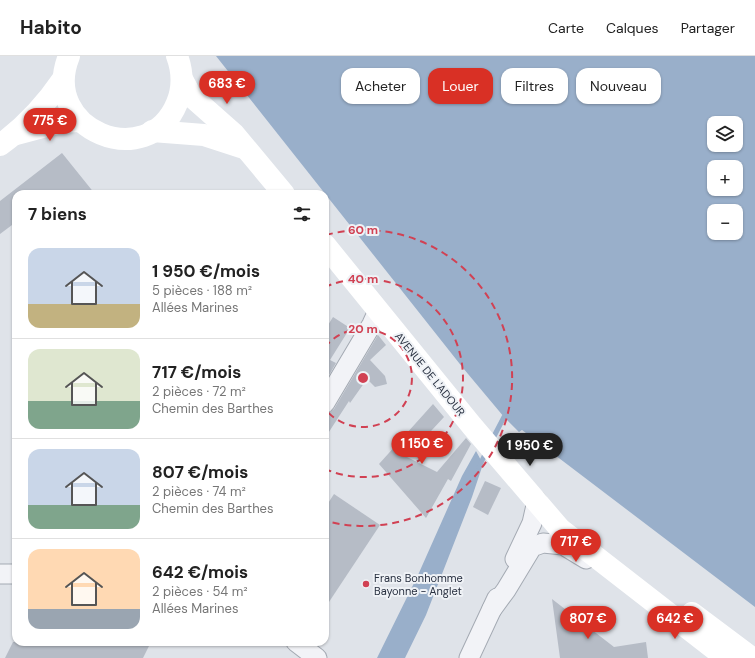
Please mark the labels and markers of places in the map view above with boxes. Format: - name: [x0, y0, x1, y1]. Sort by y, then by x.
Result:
- pin: 683 €: [199, 71, 255, 105]
- pin: 775 €: [22, 108, 78, 142]
- centre of rings: [356, 371, 370, 385]
- pin: 1 150 €: [385, 431, 459, 465]
- pin: 1 950 €: [493, 433, 567, 467]
- pin: 717 €: [548, 529, 604, 563]
- place label: Frans Bonhomme Bayonne - Anglet: [374, 571, 463, 598]
- marker: Frans Bonhomme Bayonne - Anglet: [361, 579, 371, 589]
- pin: 807 €: [560, 606, 616, 640]
- pin: 642 €: [647, 606, 703, 640]

